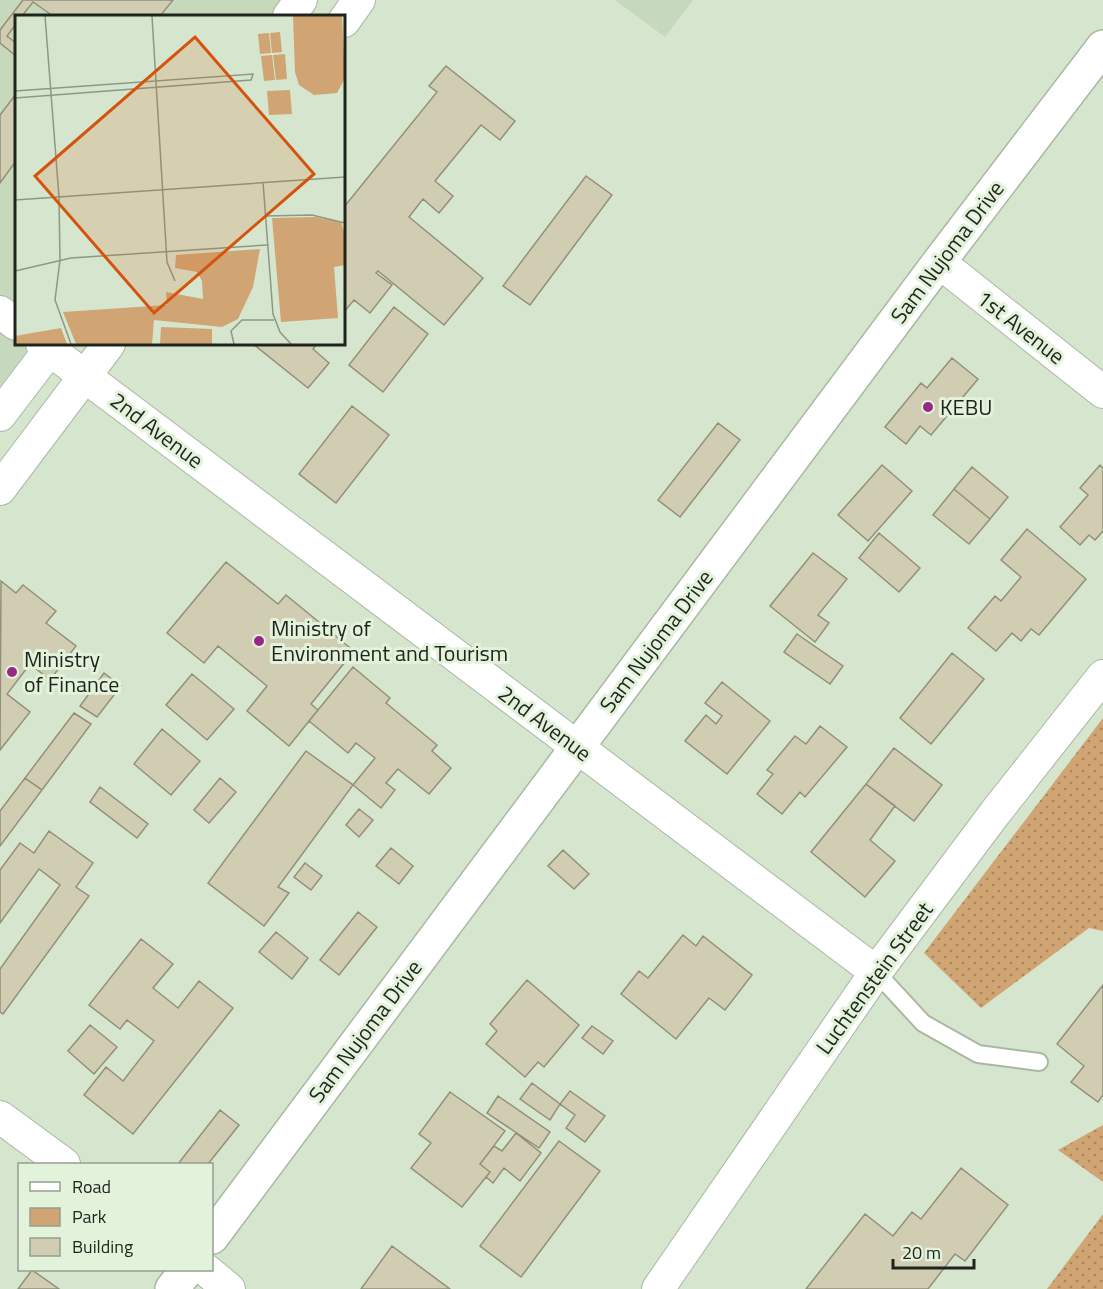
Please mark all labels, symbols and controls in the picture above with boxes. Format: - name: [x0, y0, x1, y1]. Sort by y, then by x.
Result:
- inset map: [15, 15, 345, 345]
- street label: Sam Nujoma Drive: [882, 173, 1012, 331]
- street label: 1st Avenue: [970, 282, 1072, 372]
- street label: 2nd Avenue: [103, 383, 211, 477]
- place label: KEBU: [940, 390, 992, 424]
- marker: KEBU: [921, 400, 935, 414]
- street label: Sam Nujoma Drive: [591, 562, 721, 720]
- place label: Ministry of Environment and Tourism: [271, 611, 508, 670]
- marker: Ministry of Environment and Tourism: [252, 634, 266, 648]
- place label: Ministry of Finance: [24, 642, 119, 701]
- marker: Ministry of Finance: [5, 665, 19, 679]
- street label: 2nd Avenue: [491, 676, 599, 770]
- street label: Luchtenstein Street: [807, 894, 941, 1061]
- street label: Sam Nujoma Drive: [300, 952, 430, 1110]
- legend: [18, 1163, 213, 1271]
- text: Road: [72, 1173, 111, 1200]
- text: Park: [72, 1203, 107, 1230]
- scale bar: [893, 1232, 974, 1270]
- text: Building: [72, 1233, 133, 1260]
- text: 20 m: [902, 1239, 941, 1266]

